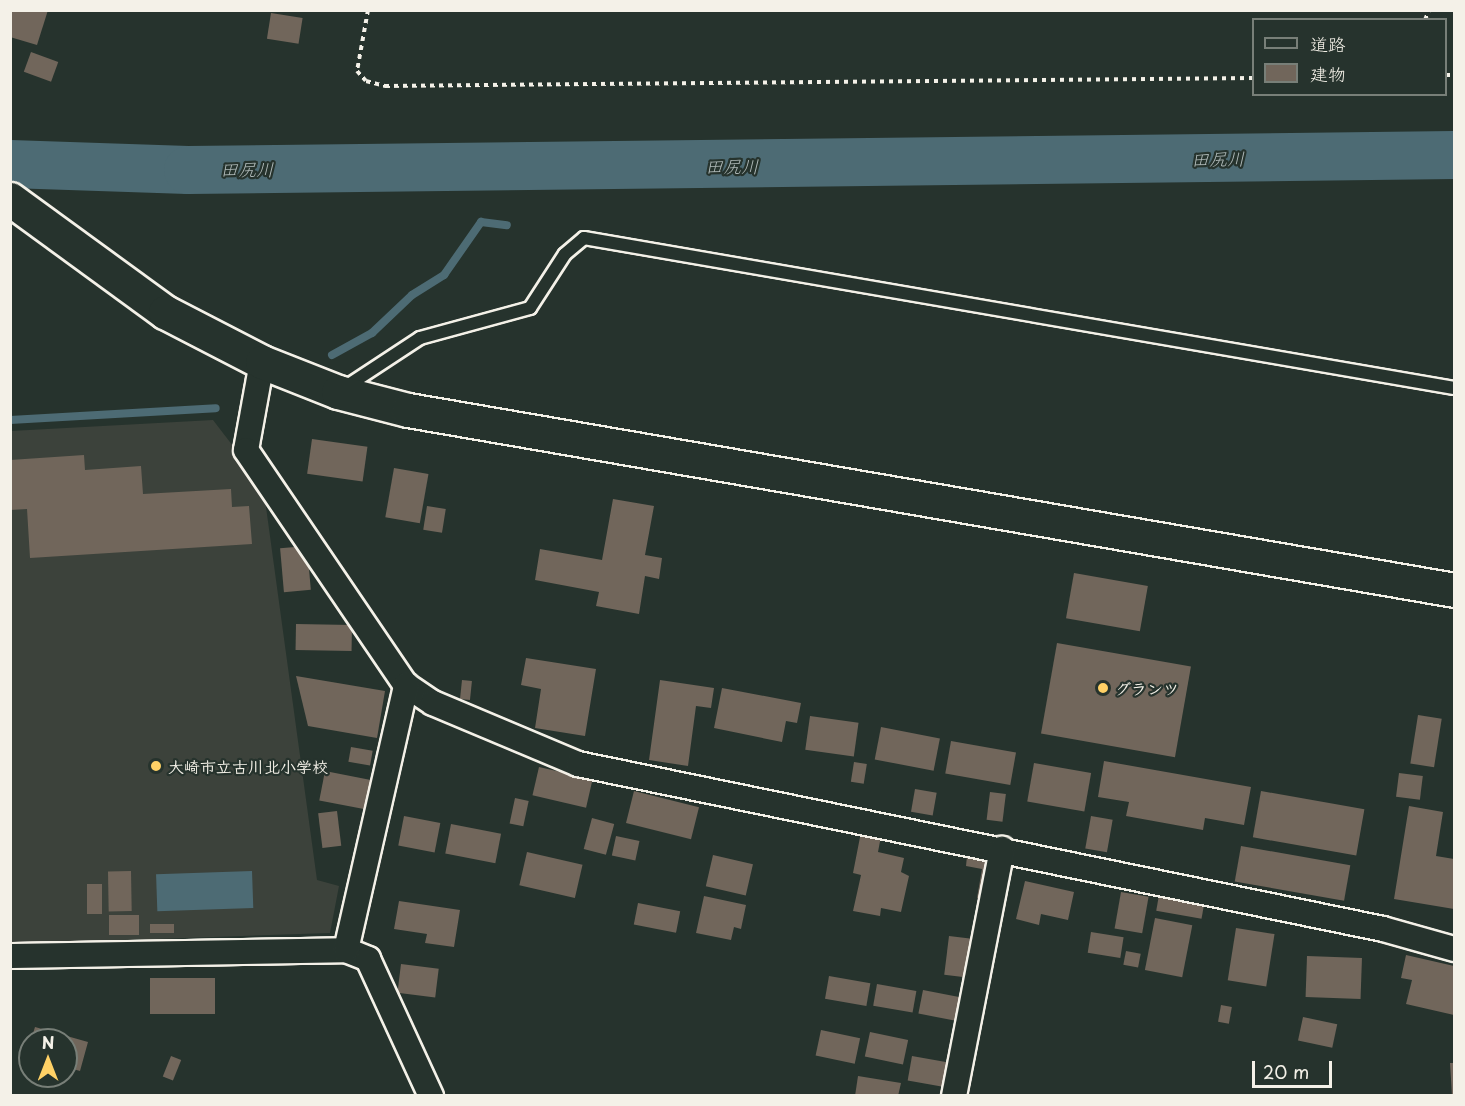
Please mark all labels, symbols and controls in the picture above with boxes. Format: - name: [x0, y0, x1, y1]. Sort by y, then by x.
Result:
- legend: [1252, 18, 1447, 96]
- text: 道路: [1310, 30, 1346, 57]
- text: 建物: [1310, 60, 1346, 87]
- water label: 田尻川: [1191, 148, 1245, 170]
- water label: 田尻川: [705, 155, 759, 177]
- water label: 田尻川: [220, 158, 274, 180]
- place label: グランツ: [1115, 678, 1179, 698]
- marker: グランツ: [1096, 681, 1110, 695]
- place label: 大崎市立古川北小学校: [168, 756, 328, 776]
- marker: 大崎市立古川北小学校: [149, 759, 163, 773]
- north arrow: [18, 1028, 78, 1088]
- text: N: [42, 1030, 54, 1054]
- scale bar: [1255, 1049, 1334, 1087]
- text: 20 m: [1263, 1058, 1309, 1085]

